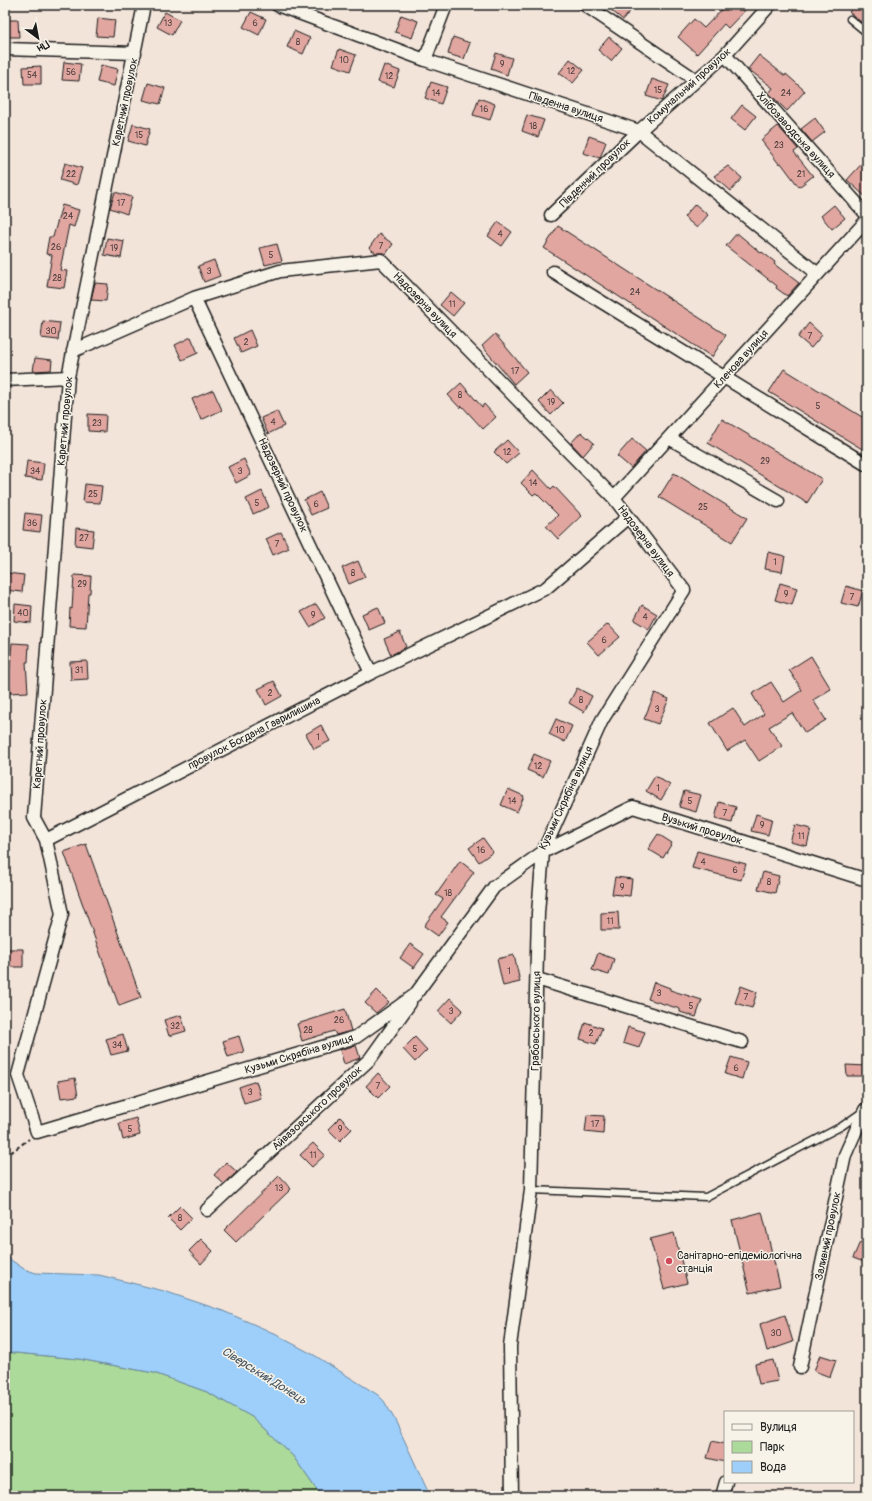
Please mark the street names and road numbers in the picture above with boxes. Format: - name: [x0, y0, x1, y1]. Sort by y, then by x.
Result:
- street label: Комунальний провулок: [645, 45, 734, 127]
- street label: Каретний провулок: [109, 56, 141, 147]
- street label: Південна вулиця: [527, 89, 605, 125]
- street label: Хлібозаводська вулиця: [754, 89, 838, 181]
- street label: Південний провулок: [557, 136, 633, 210]
- street label: Надозерна вулиця: [390, 269, 460, 341]
- street label: Кленова вулиця: [711, 327, 771, 391]
- street label: Каретний провулок: [55, 375, 75, 466]
- street label: Надозерний провулок: [255, 436, 311, 535]
- street label: Надозерна вулиця: [615, 503, 677, 579]
- street label: провулок Богдана Гаврилишина: [186, 694, 322, 772]
- street label: Каретний провулок: [30, 698, 50, 789]
- street label: Кузьми Скрябіна вулиця: [536, 744, 596, 852]
- street label: Вузький провулок: [660, 811, 744, 848]
- street label: Грабовського вулиця: [529, 971, 543, 1071]
- street label: Кузьми Скрябіна вулиця: [243, 1031, 355, 1077]
- street label: Айвазовського провулок: [269, 1063, 365, 1153]
- street label: Заливний провулок: [812, 1190, 844, 1281]

